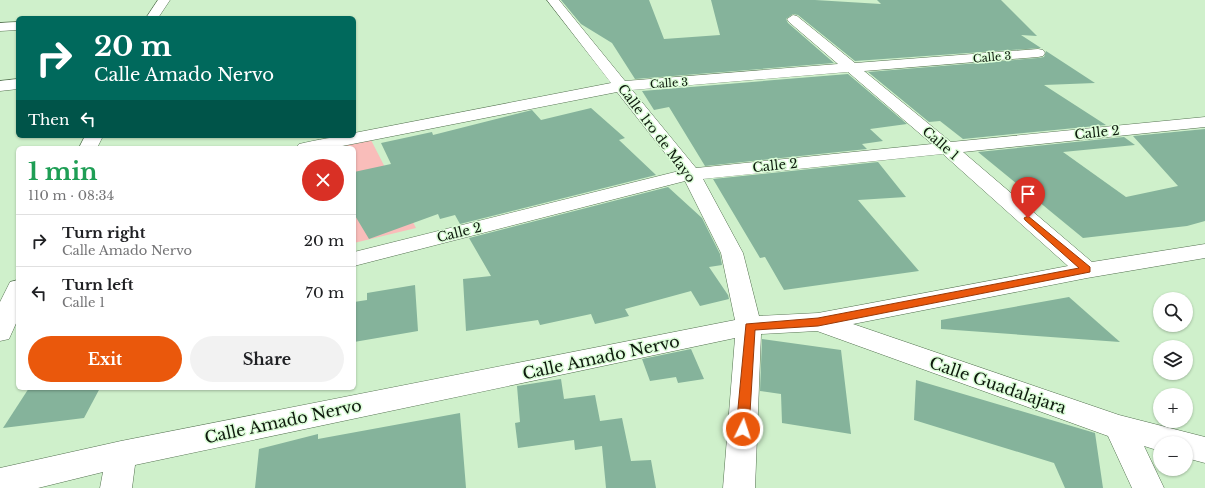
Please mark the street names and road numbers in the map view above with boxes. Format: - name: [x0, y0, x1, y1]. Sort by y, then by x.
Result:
- street label: Calle 3: [972, 48, 1012, 66]
- street label: Calle 3: [649, 75, 689, 91]
- street label: Calle 1ro de Mayo: [614, 81, 699, 186]
- street label: Calle 2: [1074, 122, 1120, 143]
- street label: Calle 1: [919, 123, 962, 164]
- street label: Calle 2: [752, 155, 798, 176]
- street label: Calle 2: [435, 219, 483, 246]
- street label: Calle Amado Nervo: [521, 331, 681, 383]
- street label: Calle Guadalajara: [927, 352, 1069, 418]
- street label: Calle Amado Nervo: [203, 395, 363, 447]

